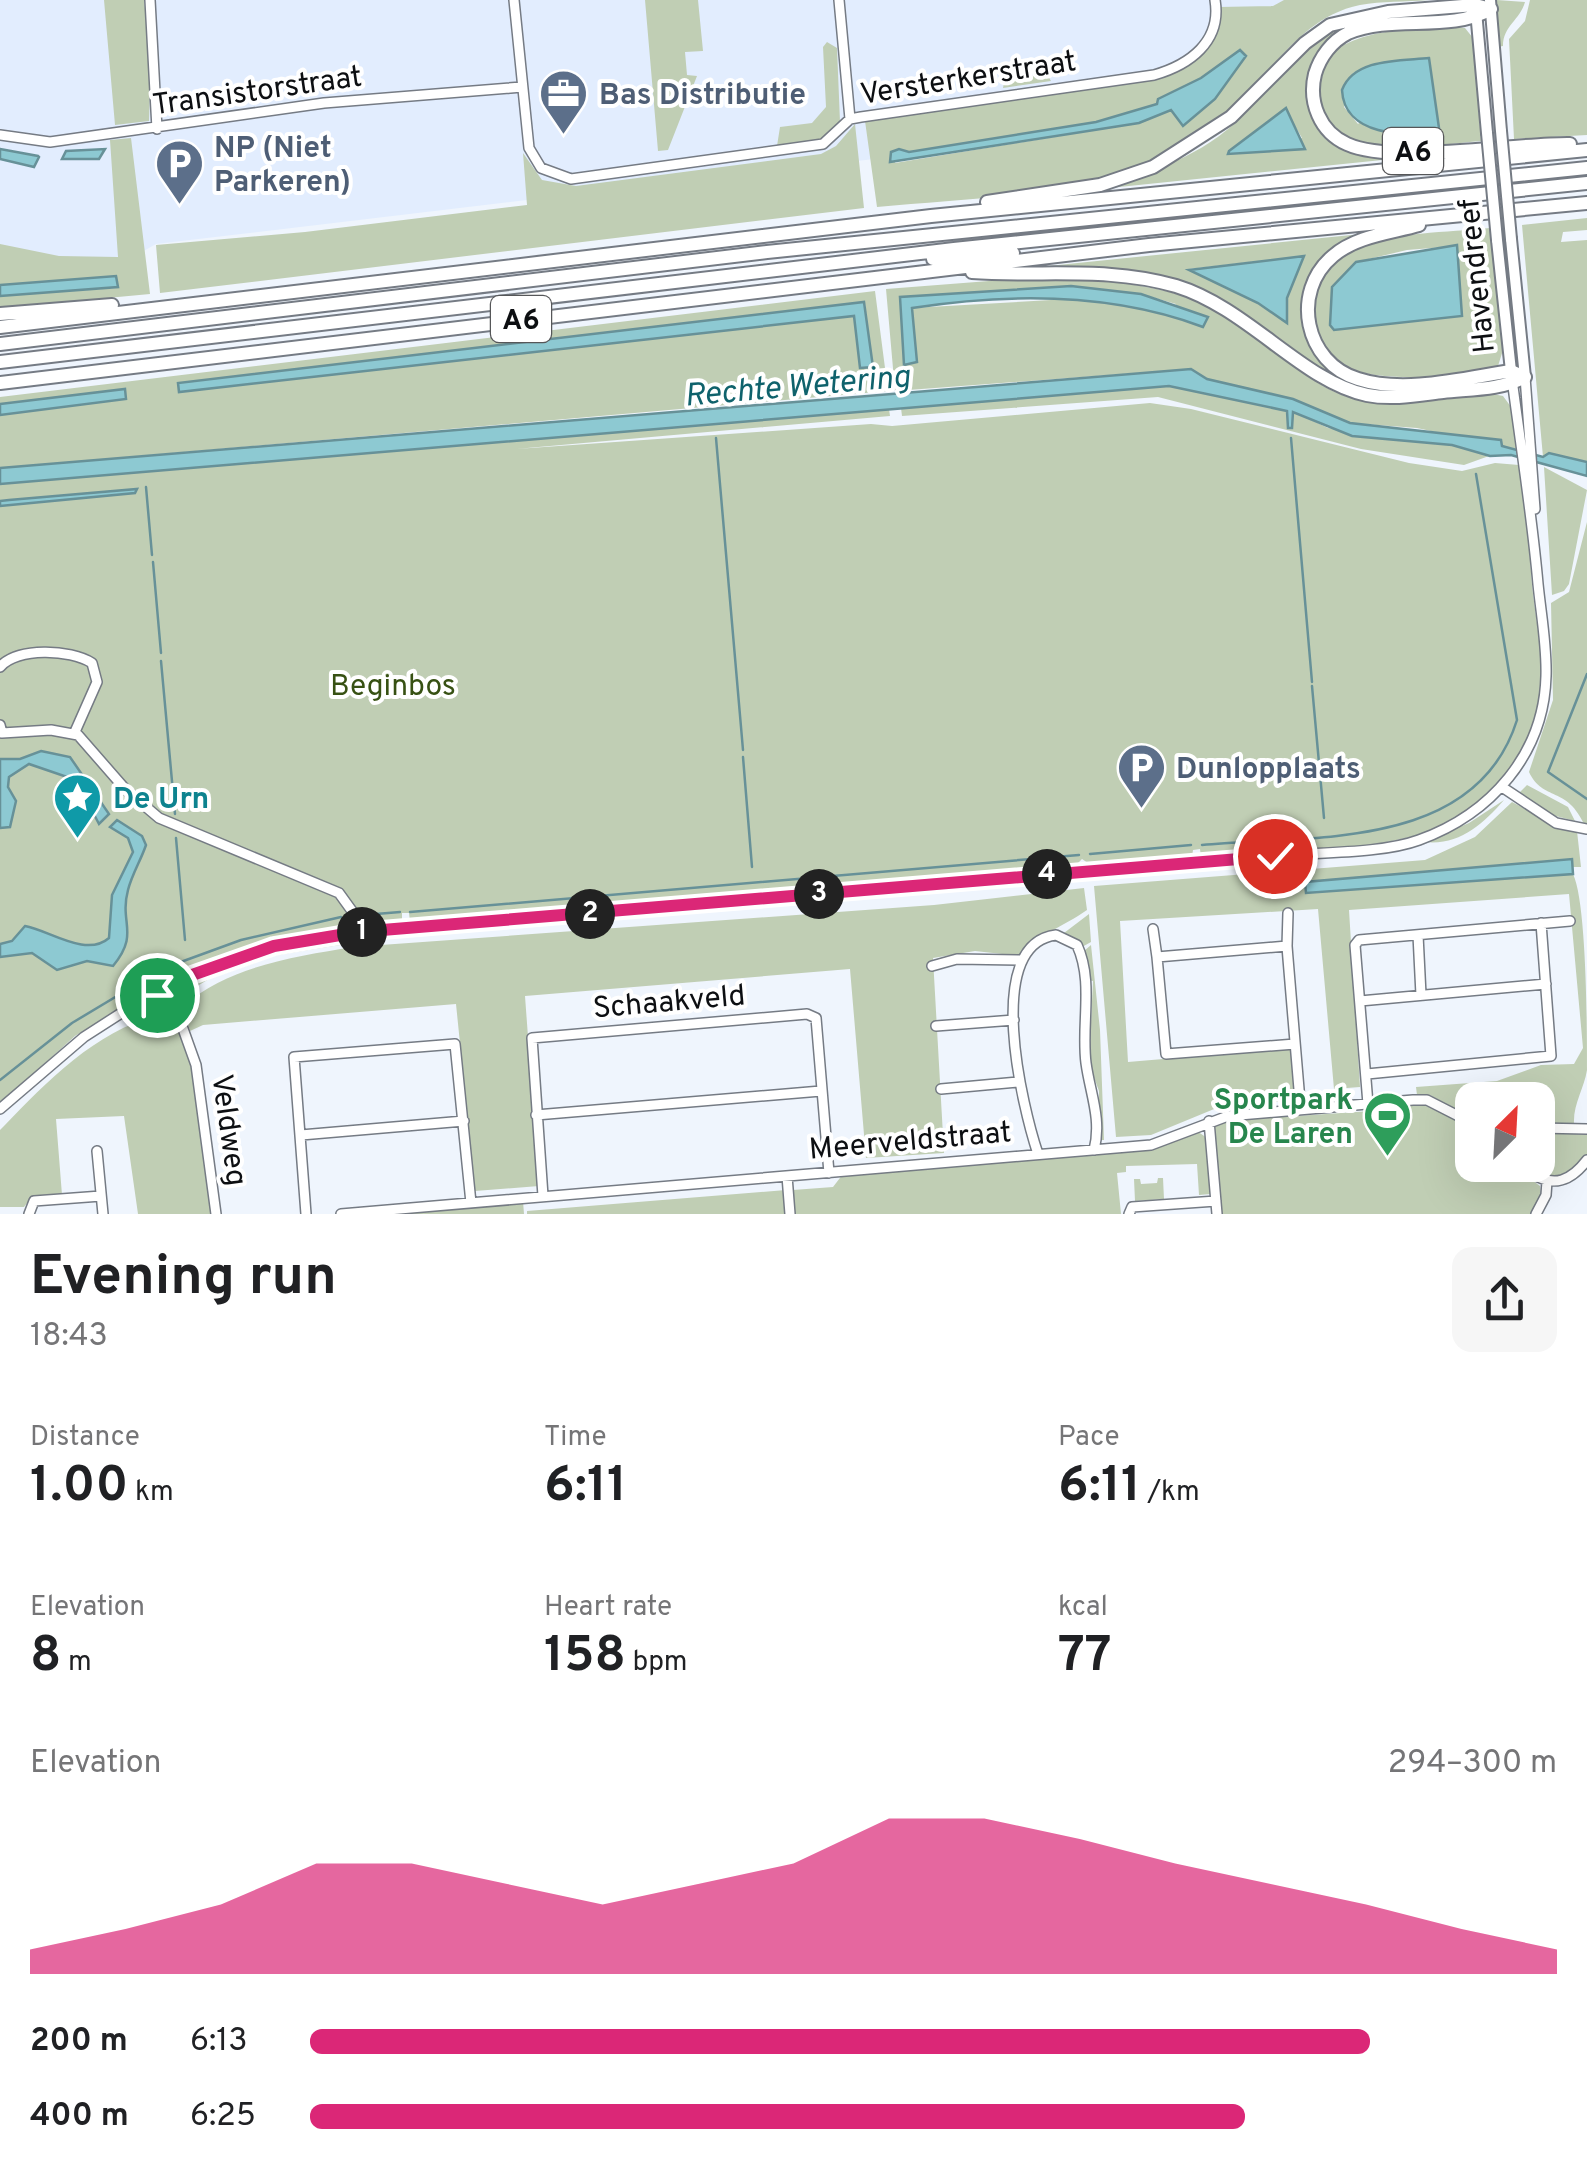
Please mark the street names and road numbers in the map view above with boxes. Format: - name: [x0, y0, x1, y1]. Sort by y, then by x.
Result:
- street label: Versterkerstraat: [858, 44, 1079, 115]
- street label: Transistorstraat: [150, 59, 364, 125]
- road number: A6: [1383, 128, 1443, 174]
- street label: Havendreef: [1452, 197, 1505, 355]
- road number: A6: [491, 296, 551, 342]
- street label: Schaakveld: [592, 978, 747, 1029]
- street label: Veldweg: [201, 1072, 254, 1189]
- street label: Meerveldstraat: [808, 1115, 1013, 1170]

